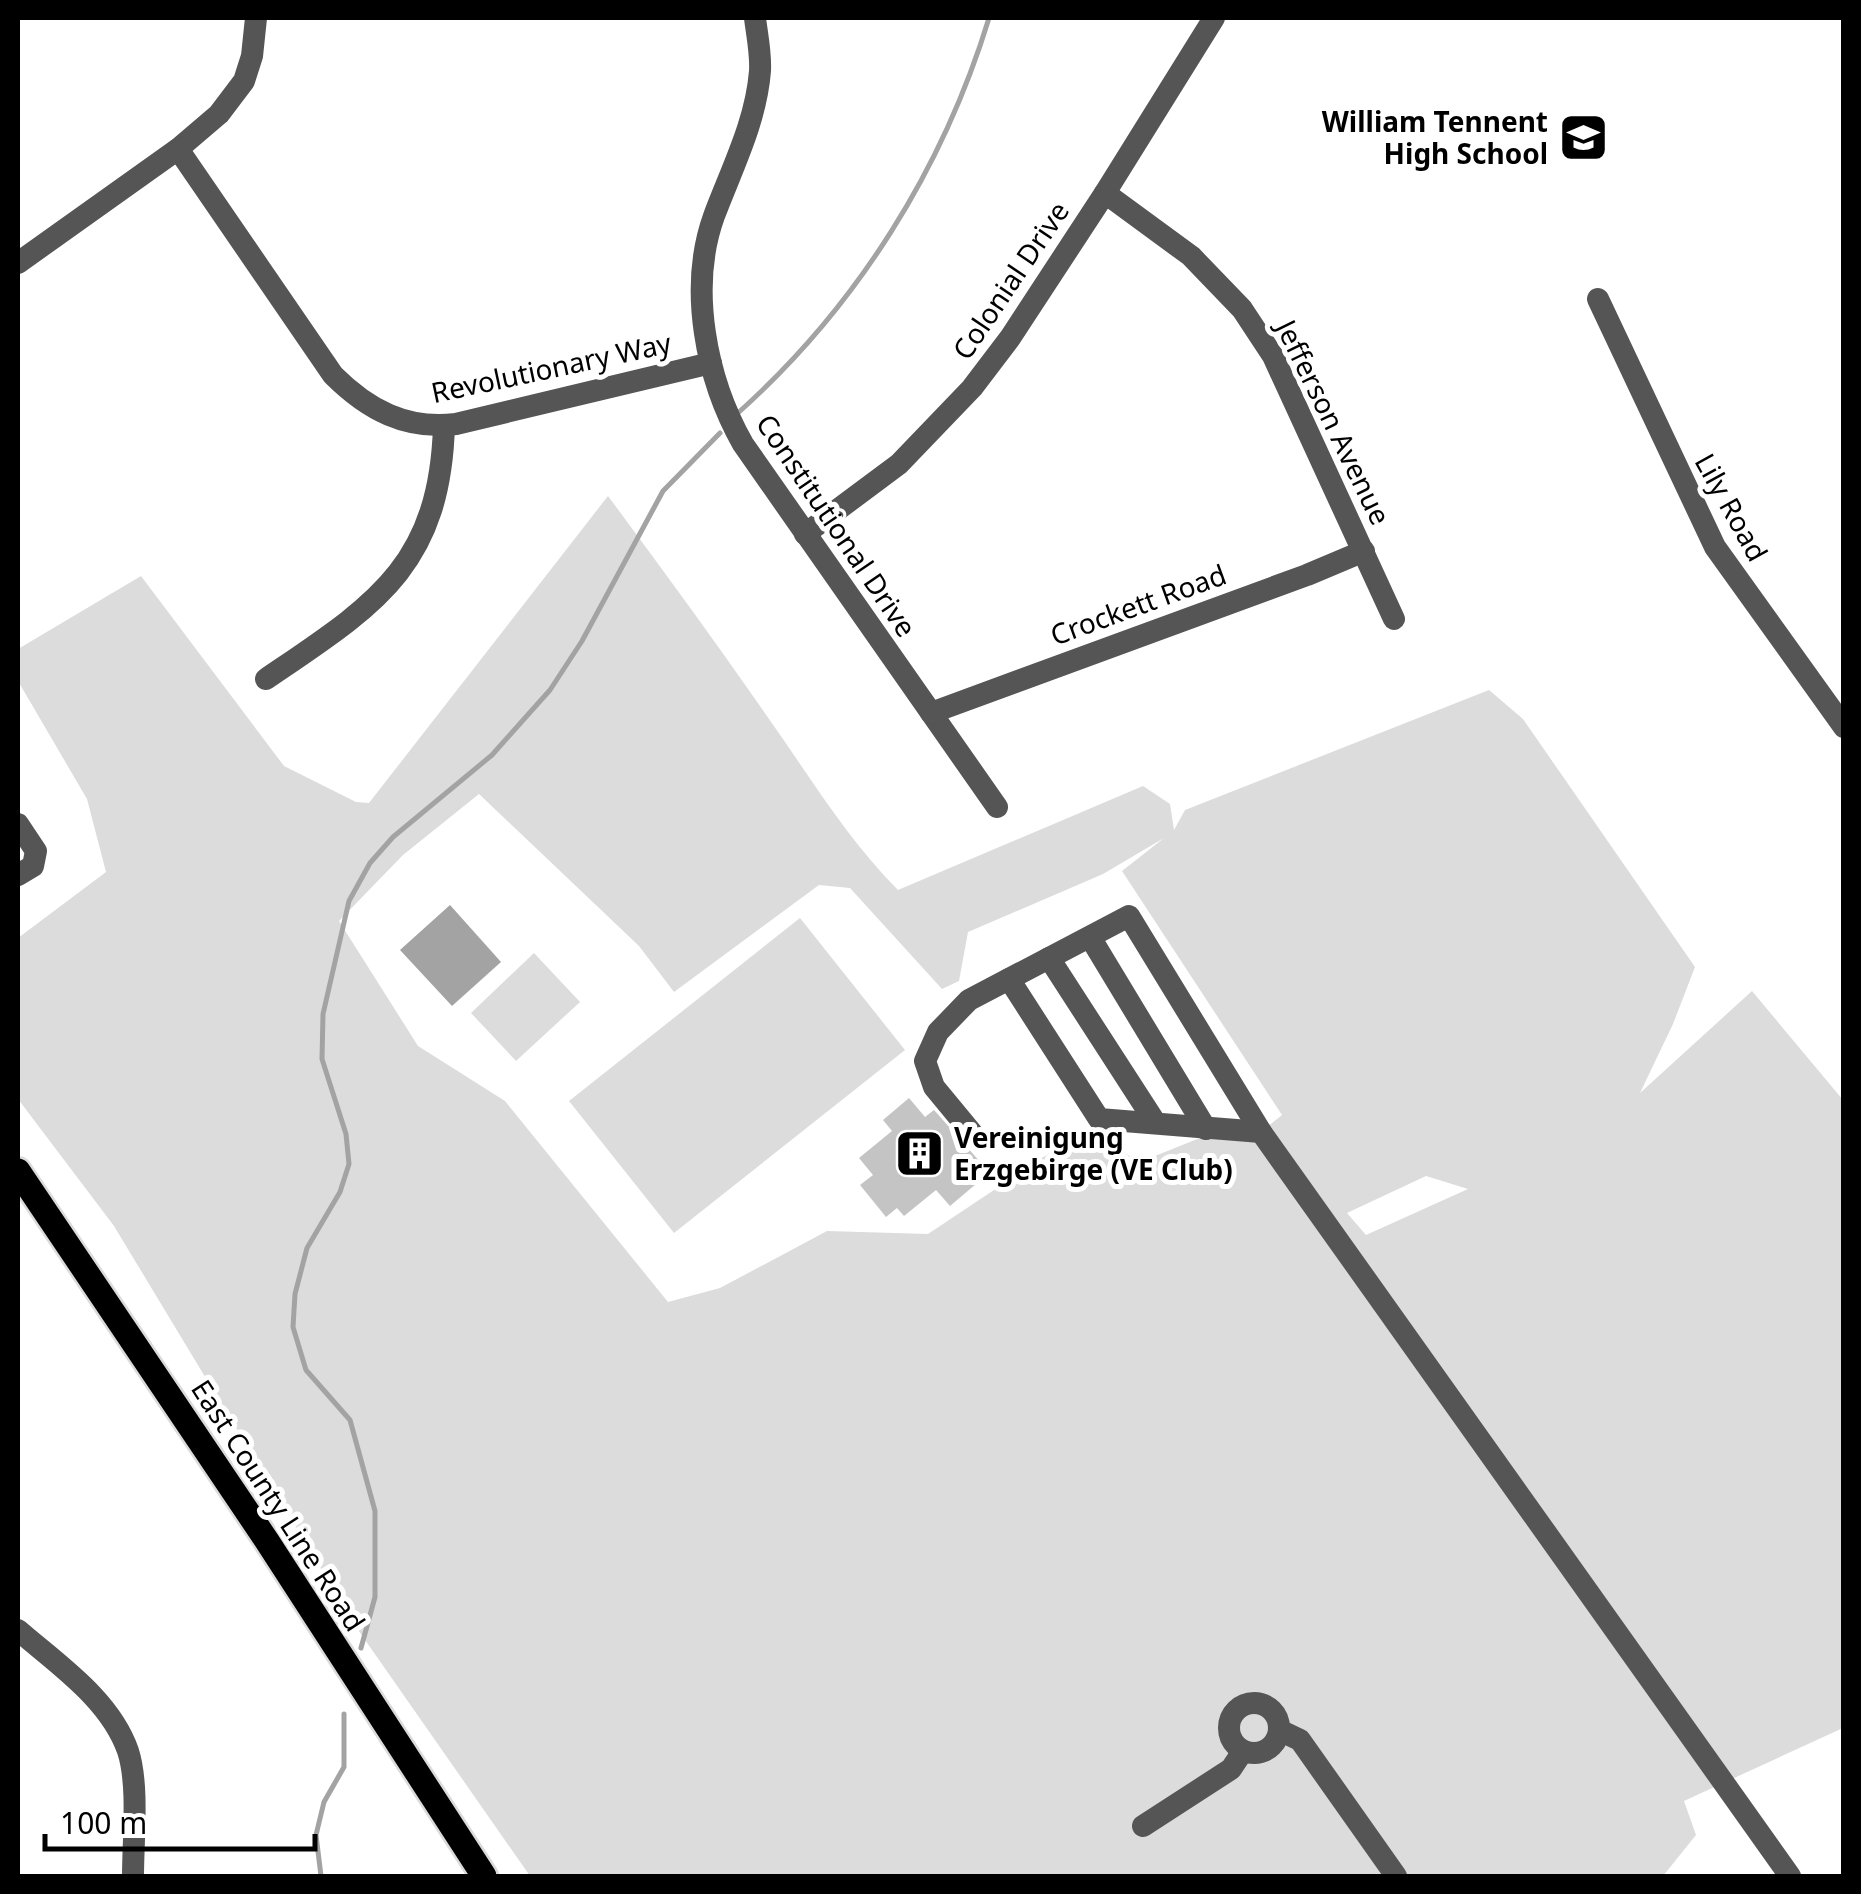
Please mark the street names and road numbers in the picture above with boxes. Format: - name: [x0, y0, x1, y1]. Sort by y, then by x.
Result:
- street label: Colonial Drive: [943, 194, 1077, 366]
- street label: Jefferson Avenue: [1267, 311, 1400, 531]
- street label: Revolutionary Way: [428, 323, 675, 411]
- street label: Constitutional Drive: [748, 406, 926, 644]
- street label: Lily Road: [1687, 446, 1777, 568]
- street label: Crockett Road: [1045, 555, 1231, 653]
- street label: East County Line Road: [183, 1372, 375, 1638]

